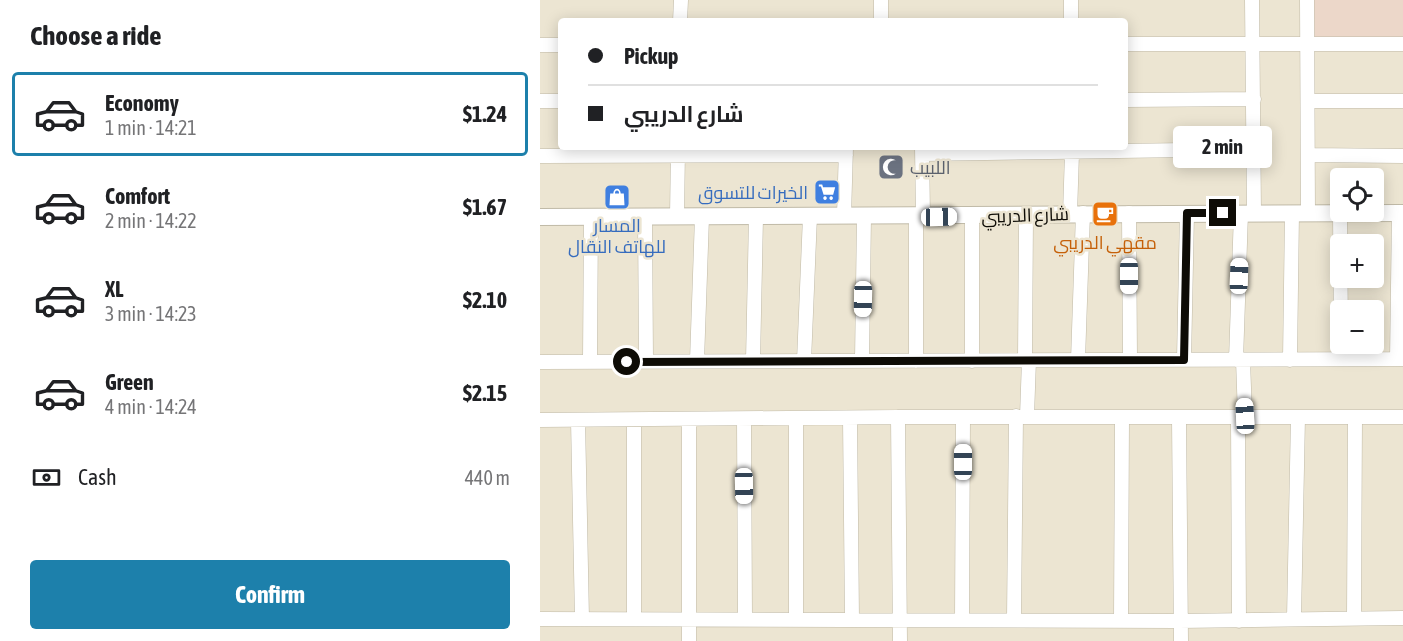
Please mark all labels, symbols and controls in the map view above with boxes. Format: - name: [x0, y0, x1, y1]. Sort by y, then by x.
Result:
- text: Choose a ride: [30, 20, 162, 51]
- text: Pickup: [624, 43, 679, 69]
- icon: car: [33, 87, 87, 141]
- text: Economy: [105, 90, 179, 116]
- text: $1.24: [463, 101, 507, 127]
- text: شارع الدريبي: [624, 101, 743, 127]
- text: 1 min · 14:21: [105, 116, 197, 139]
- callout: 2 min: [1174, 126, 1272, 168]
- text: 2 min: [1202, 135, 1243, 158]
- mosque icon: اللبيب: [876, 152, 906, 182]
- place label: اللبيب: [910, 157, 951, 178]
- map controls: [1330, 168, 1384, 354]
- button: locate: [1330, 168, 1384, 222]
- supermarket icon: الخيرات للتسوق: [812, 177, 842, 207]
- icon: car: [33, 180, 87, 234]
- shop icon: المسار للهاتف النقال: [602, 182, 632, 212]
- place label: الخيرات للتسوق: [698, 182, 808, 205]
- text: Comfort: [105, 183, 170, 209]
- text: $1.67: [463, 194, 507, 220]
- cafe icon: مقهي الدريبي: [1090, 199, 1120, 229]
- route end: [1209, 199, 1236, 226]
- street label: شارع الدريبي: [981, 203, 1069, 231]
- car: [921, 208, 957, 226]
- text: 2 min · 14:22: [105, 209, 197, 232]
- place label: المسار للهاتف النقال: [568, 215, 666, 258]
- place label: مقهي الدريبي: [1053, 232, 1157, 257]
- button: +: [1330, 234, 1384, 288]
- car: [1120, 258, 1138, 294]
- car: [1229, 258, 1249, 294]
- icon: car: [33, 273, 87, 327]
- text: XL: [105, 276, 123, 302]
- car: [854, 281, 872, 317]
- text: $2.10: [463, 287, 507, 313]
- button: −: [1330, 300, 1384, 354]
- text: 3 min · 14:23: [105, 302, 197, 325]
- route start: [613, 348, 640, 375]
- icon: car: [33, 366, 87, 420]
- text: Green: [105, 369, 154, 395]
- text: $2.15: [463, 380, 507, 406]
- text: 4 min · 14:24: [105, 395, 197, 418]
- car: [1235, 398, 1255, 434]
- car: [954, 444, 972, 480]
- icon: cash: [30, 461, 63, 494]
- text: Cash: [78, 464, 117, 490]
- text: 440 m: [465, 466, 510, 489]
- car: [735, 468, 753, 504]
- button: Confirm: [30, 560, 510, 629]

